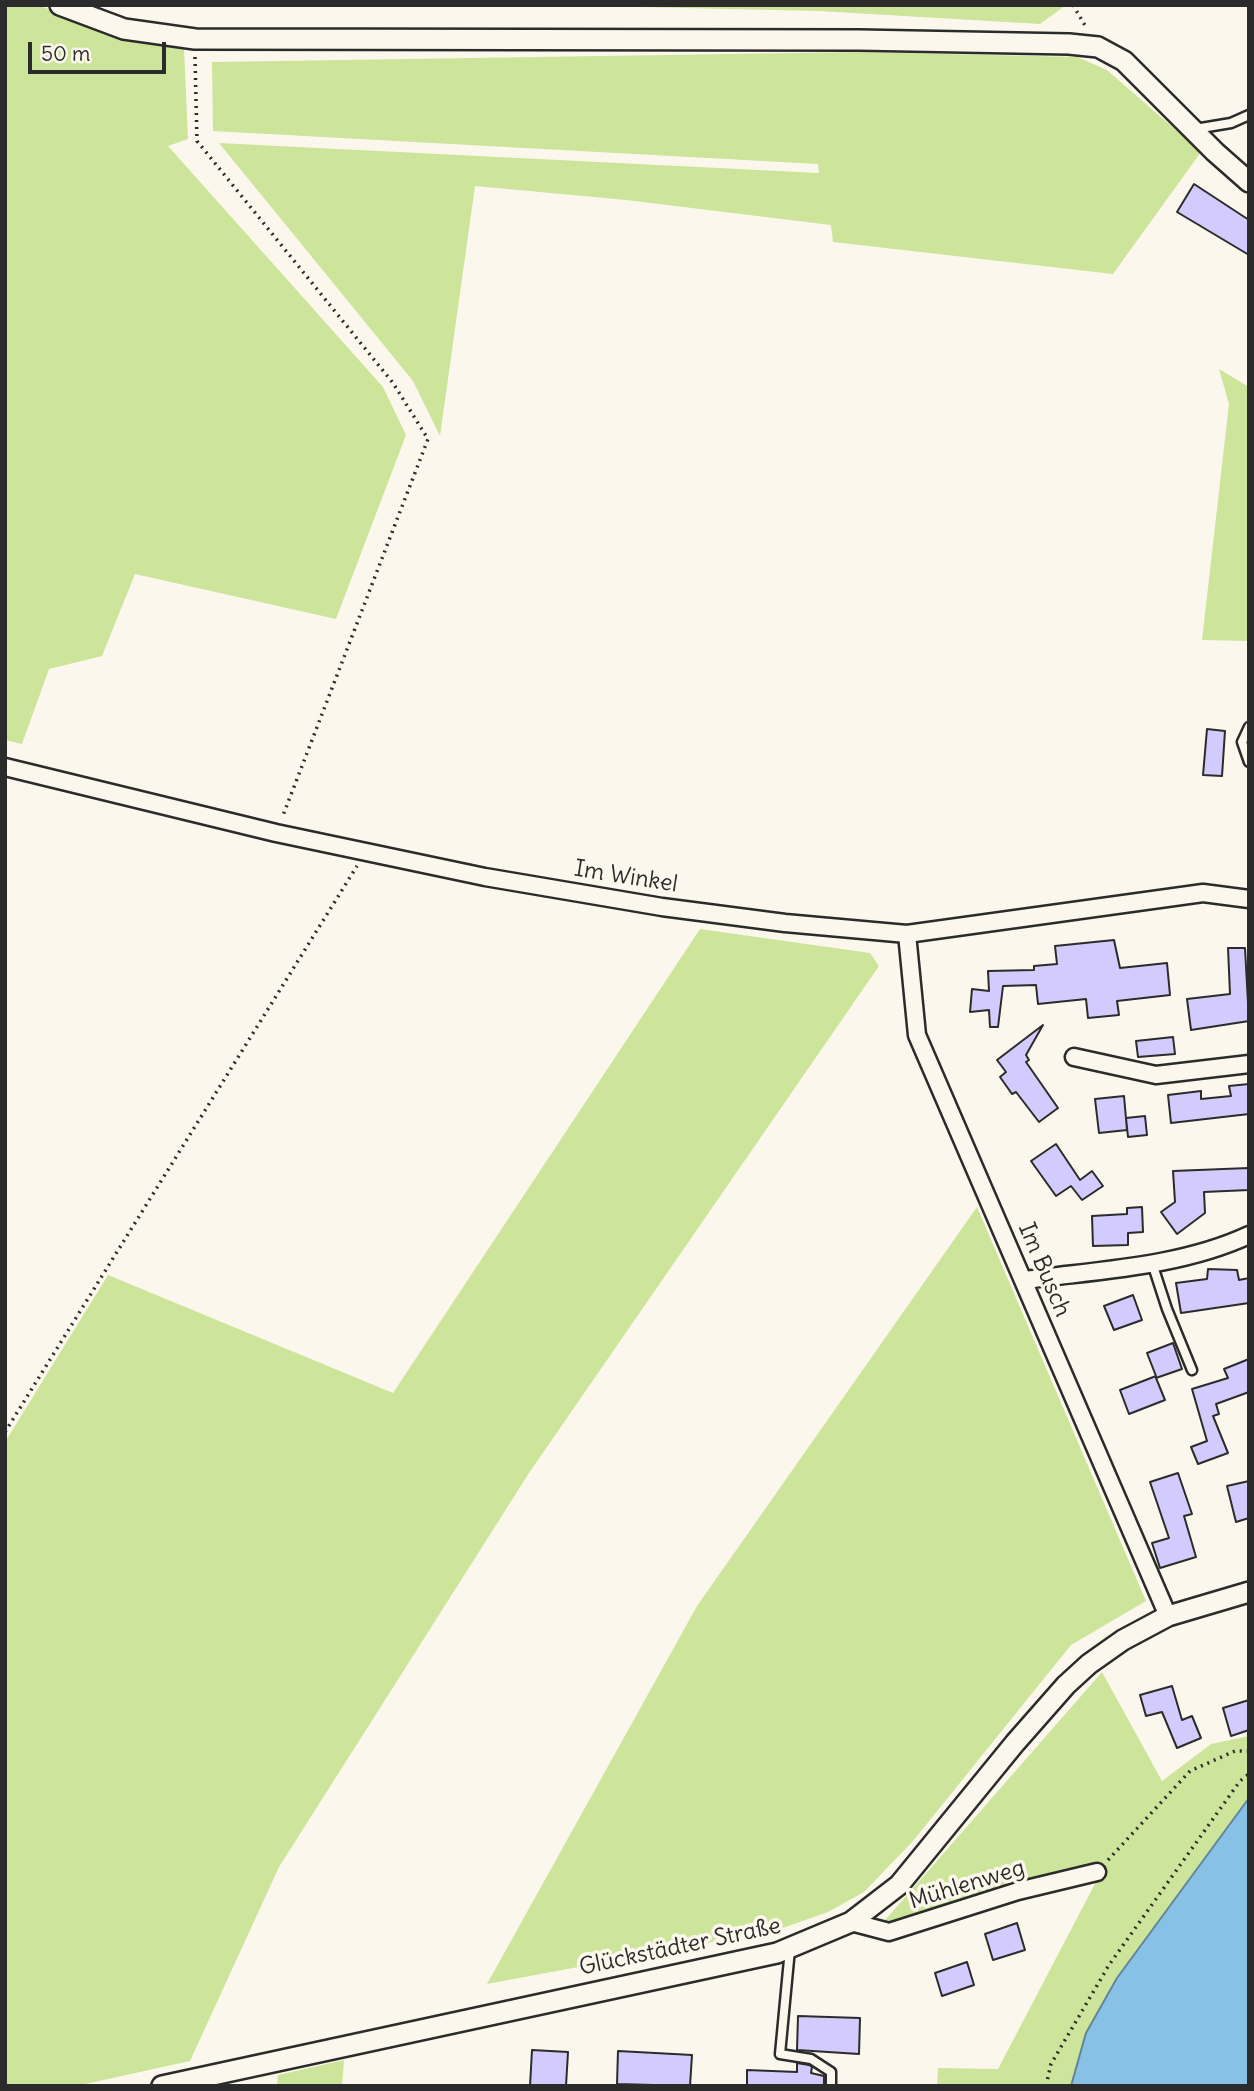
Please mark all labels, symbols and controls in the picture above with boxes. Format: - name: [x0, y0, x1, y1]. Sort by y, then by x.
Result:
- scale bar: [32, 28, 170, 72]
- text: 50 m: [41, 40, 90, 67]
- street label: Im Winkel: [572, 855, 680, 899]
- street label: Im Busch: [1012, 1219, 1076, 1321]
- street label: Mühlenweg: [906, 1854, 1028, 1916]
- street label: Glückstädter Straße: [577, 1912, 783, 1982]

